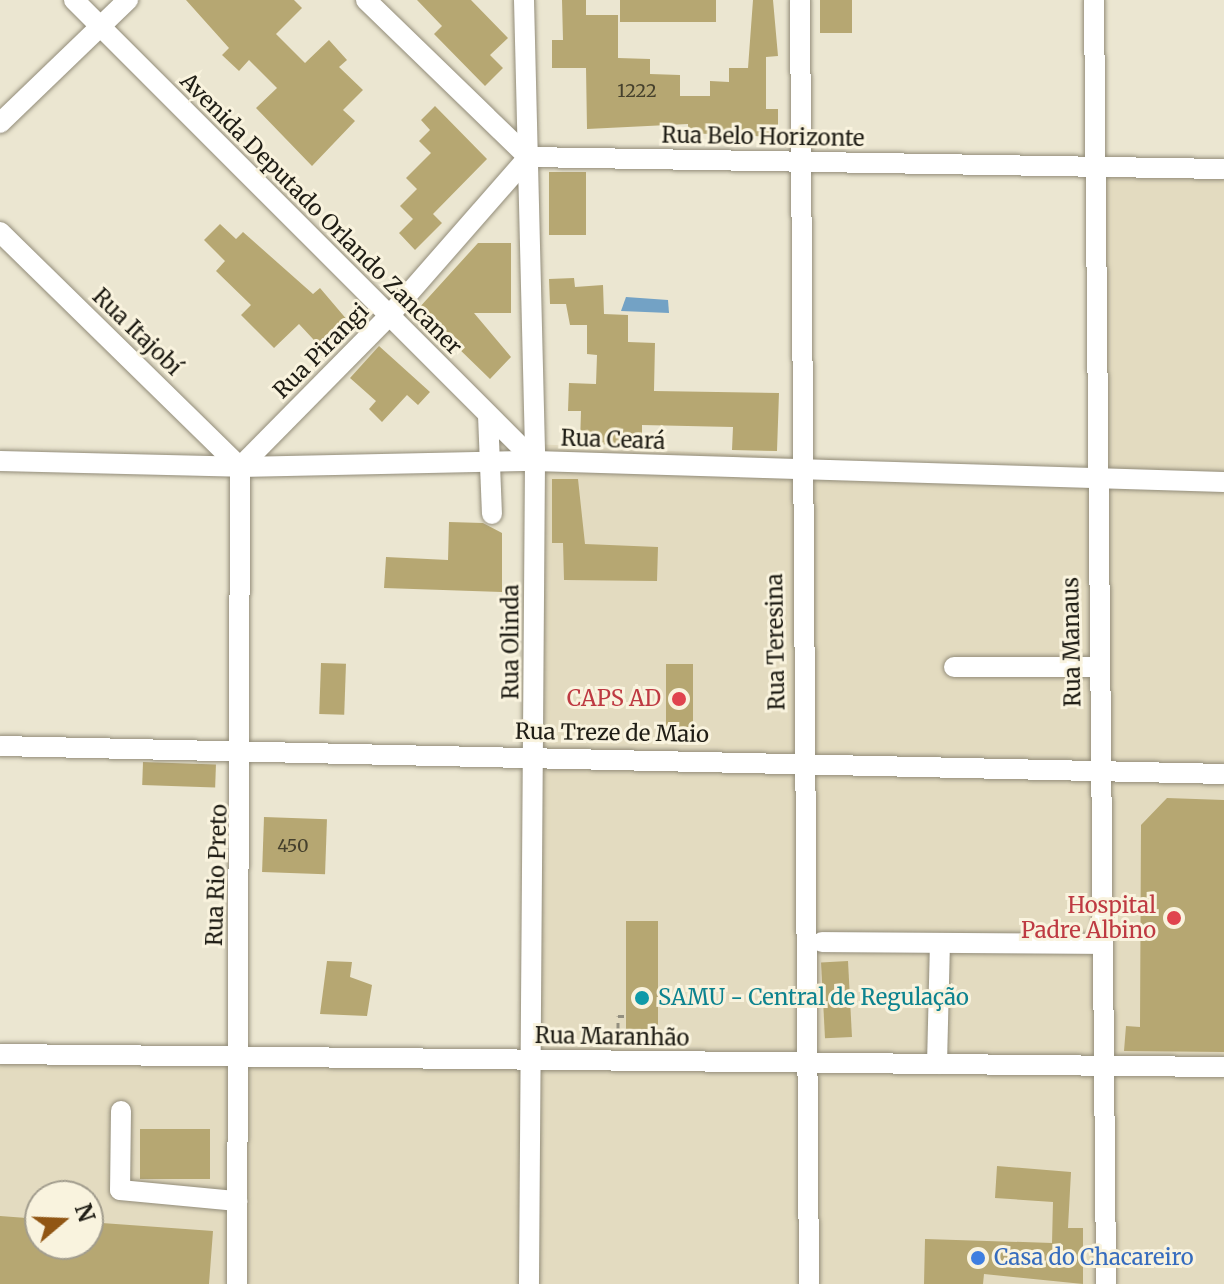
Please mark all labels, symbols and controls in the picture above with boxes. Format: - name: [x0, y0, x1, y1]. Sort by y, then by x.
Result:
- street label: Avenida Deputado Orlando Zancaner: [175, 68, 467, 360]
- house number: 1222: [617, 80, 657, 102]
- street label: Rua Belo Horizonte: [661, 122, 865, 152]
- street label: Rua Itajobí: [87, 283, 187, 381]
- street label: Rua Pirangi: [268, 298, 374, 404]
- street label: Rua Ceará: [560, 425, 666, 455]
- street label: Rua Teresina: [762, 573, 790, 711]
- street label: Rua Manaus: [1058, 577, 1086, 707]
- street label: Rua Olinda: [498, 584, 524, 700]
- place label: CAPS AD: [567, 686, 661, 712]
- marker: CAPS AD: [668, 688, 690, 710]
- street label: Rua Treze de Maio: [515, 718, 709, 748]
- street label: Rua Rio Preto: [201, 804, 233, 946]
- house number: 450: [277, 835, 309, 857]
- place label: Hospital Padre Albino: [1021, 892, 1156, 944]
- marker: Hospital Padre Albino: [1163, 907, 1185, 929]
- place label: SAMU - Central de Regulação: [658, 985, 969, 1011]
- marker: SAMU - Central de Regulação: [633, 989, 651, 1007]
- street label: Rua Maranhão: [534, 1022, 690, 1052]
- north arrow: [24, 1180, 104, 1260]
- text: N: [69, 1200, 101, 1226]
- place label: Casa do Chacareiro: [994, 1245, 1194, 1271]
- marker: Casa do Chacareiro: [969, 1249, 987, 1267]

